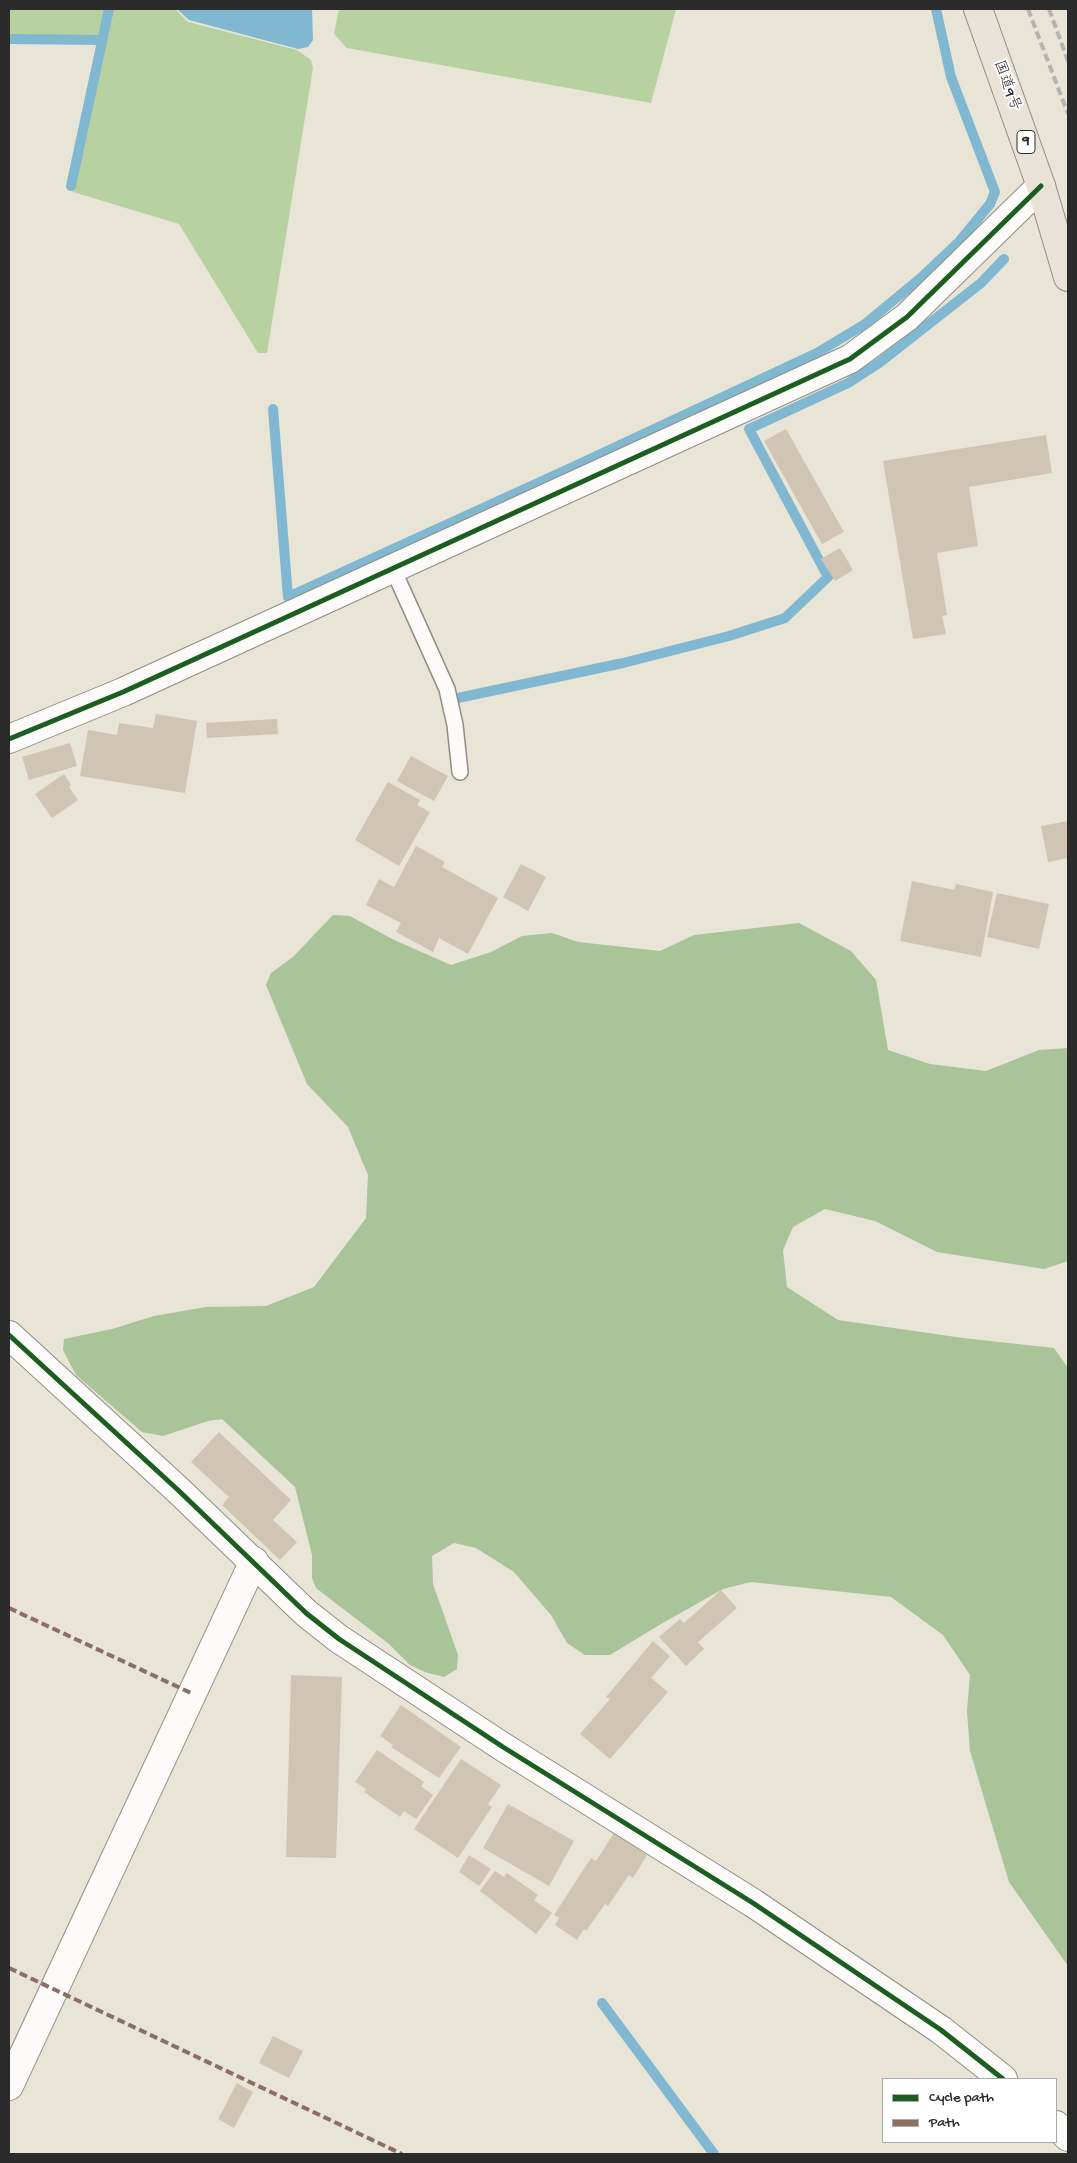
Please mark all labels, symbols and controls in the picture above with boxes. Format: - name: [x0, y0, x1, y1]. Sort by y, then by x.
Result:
- street label: 国道9号: [989, 58, 1023, 114]
- road number: 9: [1017, 130, 1035, 154]
- legend: [882, 2078, 1057, 2143]
- text: Cycle path: [929, 2089, 994, 2107]
- text: Path: [929, 2114, 960, 2132]

